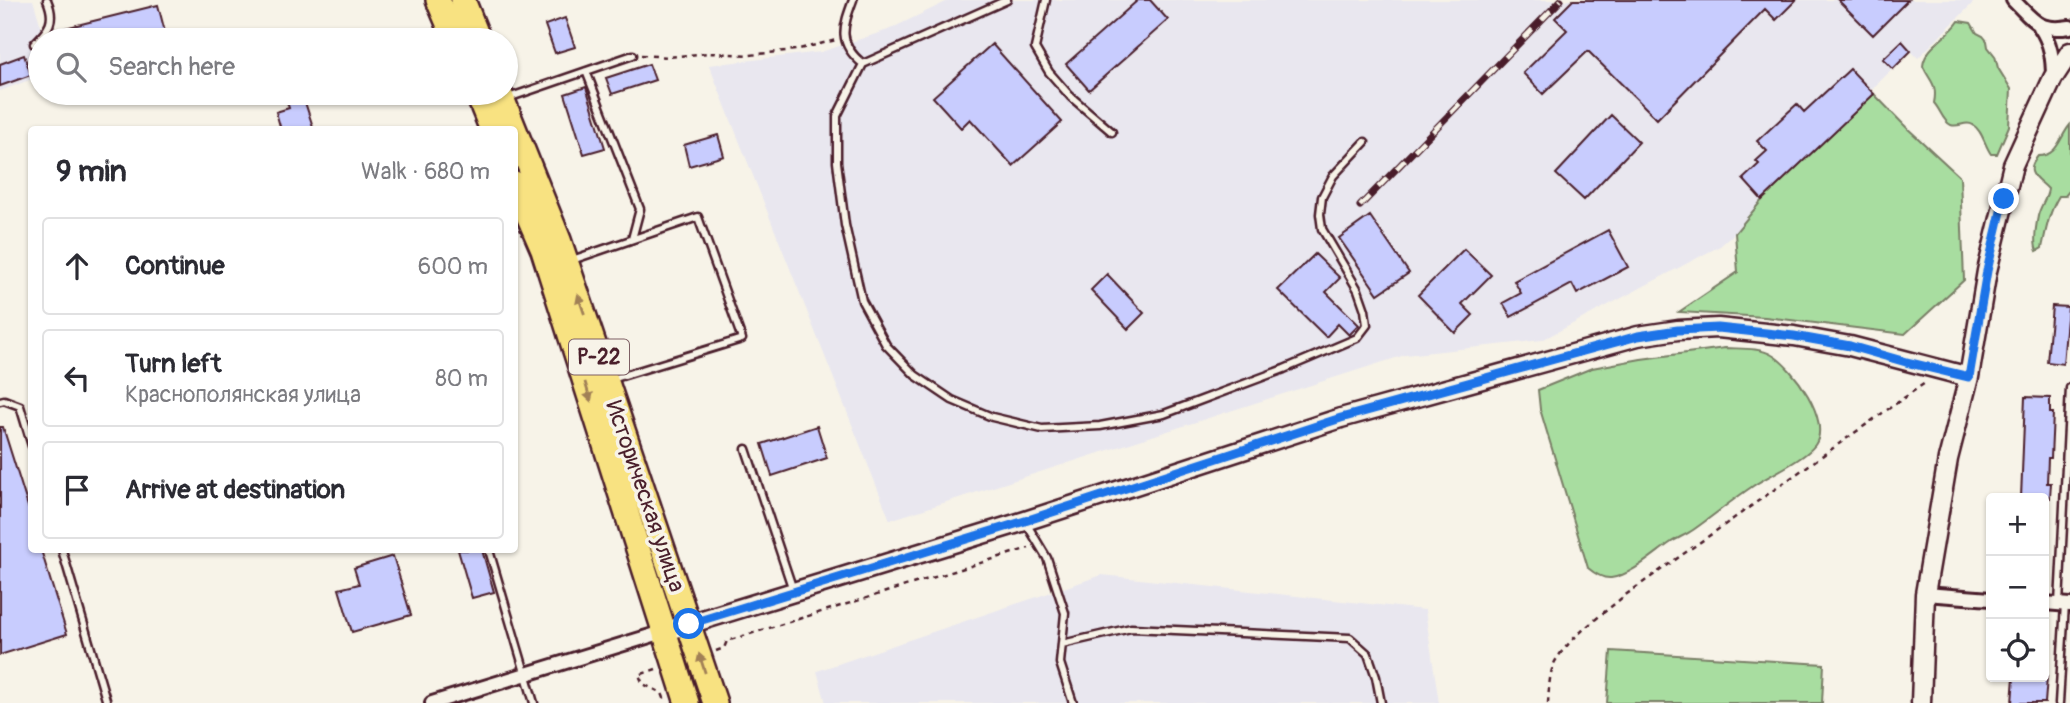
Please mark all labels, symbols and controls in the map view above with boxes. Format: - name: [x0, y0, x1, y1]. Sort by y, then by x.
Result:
- search box: [28, 28, 518, 105]
- icon: search: [52, 48, 90, 86]
- text: Search here: [108, 51, 235, 83]
- text: 9 min: [56, 153, 127, 190]
- text: Walk · 680 m: [361, 157, 490, 186]
- route end: [1988, 183, 2019, 214]
- icon: ahead: [58, 247, 96, 285]
- text: Continue: [125, 250, 225, 282]
- text: 600 m: [418, 252, 488, 281]
- one-way arrow: [575, 293, 586, 314]
- road number: Р-22: [569, 340, 629, 374]
- text: Turn left: [125, 348, 221, 380]
- icon: left: [58, 359, 96, 397]
- text: 80 m: [435, 364, 488, 393]
- text: Краснополянская улица: [125, 380, 361, 409]
- one-way arrow: [583, 382, 594, 403]
- street label: Историческая улица: [599, 397, 692, 596]
- icon: arrive: [58, 471, 96, 509]
- text: Arrive at destination: [125, 474, 345, 506]
- map controls: [1986, 493, 2049, 682]
- button: +: [1986, 493, 2049, 556]
- button: −: [1986, 556, 2049, 619]
- route start: [673, 608, 704, 639]
- button: locate: [1986, 619, 2049, 682]
- one-way arrow: [696, 653, 707, 674]

